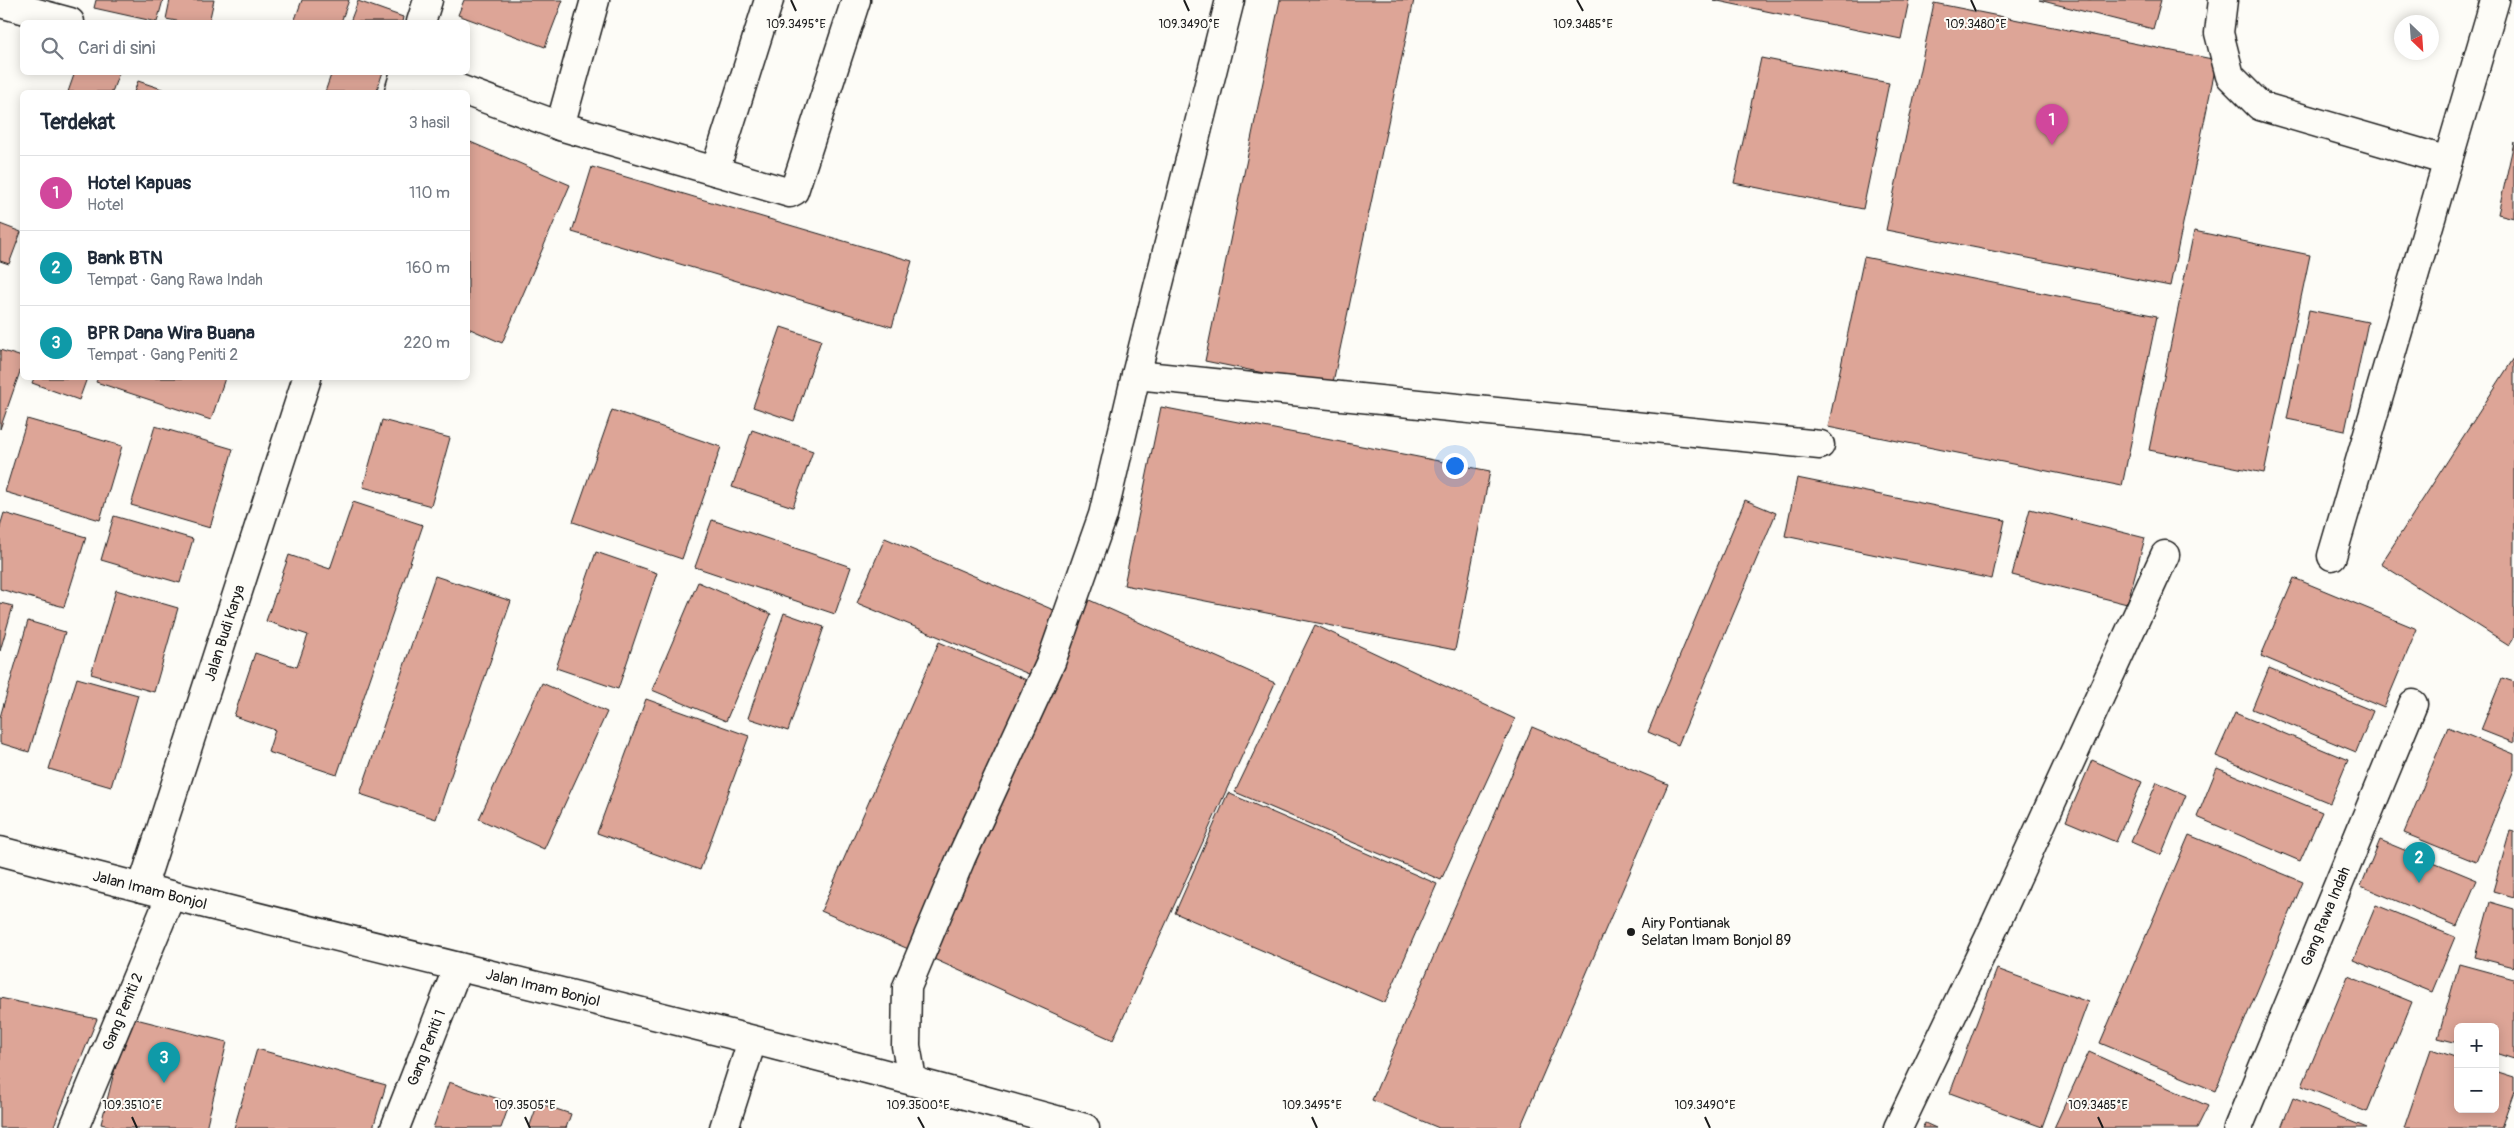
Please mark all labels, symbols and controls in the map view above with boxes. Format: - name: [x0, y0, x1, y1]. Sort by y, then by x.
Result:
- north arrow: [2394, 15, 2439, 60]
- text: 109.3495°E: [766, 17, 826, 32]
- text: 109.3490°E: [1158, 17, 1220, 32]
- text: 109.3485°E: [1553, 17, 1613, 32]
- text: 109.3480°E: [1945, 17, 2007, 32]
- search box: [20, 20, 470, 75]
- icon: search: [38, 34, 66, 62]
- text: Cari di sini: [78, 36, 155, 60]
- pin: 1: [2036, 104, 2068, 145]
- text: Terdekat: [40, 109, 115, 136]
- text: 3 hasil: [409, 113, 450, 133]
- text: Hotel Kapuas: [87, 171, 191, 195]
- text: 1: [53, 183, 59, 203]
- text: 110 m: [409, 183, 450, 203]
- text: Hotel: [87, 195, 124, 215]
- text: Bank BTN: [87, 246, 163, 270]
- text: 2: [52, 258, 60, 278]
- text: 160 m: [406, 258, 450, 278]
- text: Tempat · Gang Rawa Indah: [87, 270, 263, 290]
- text: BPR Dana Wira Buana: [87, 321, 255, 345]
- text: 3: [52, 333, 60, 353]
- text: 220 m: [404, 333, 450, 353]
- text: Tempat · Gang Peniti 2: [87, 345, 238, 365]
- your location: [1442, 453, 1468, 479]
- street label: Jalan Budi Karya: [201, 583, 249, 684]
- pin: 2: [2403, 842, 2435, 883]
- street label: Gang Rawa Indah: [2297, 864, 2355, 969]
- street label: Jalan Imam Bonjol: [91, 867, 209, 914]
- place label: Airy Pontianak Selatan Imam Bonjol 89: [1641, 914, 1791, 950]
- marker: Airy Pontianak Selatan Imam Bonjol 89: [1625, 926, 1637, 938]
- street label: Jalan Imam Bonjol: [484, 965, 602, 1011]
- street label: Gang Peniti 2: [98, 970, 148, 1054]
- street label: Gang Peniti 1: [403, 1007, 450, 1089]
- map controls: [2454, 1023, 2499, 1113]
- button: +: [2454, 1023, 2499, 1068]
- pin: 3: [148, 1042, 180, 1083]
- button: −: [2454, 1068, 2499, 1113]
- text: 109.3510°E: [102, 1098, 162, 1113]
- text: 109.3505°E: [494, 1098, 556, 1113]
- text: 109.3500°E: [887, 1098, 949, 1113]
- text: 109.3495°E: [1282, 1098, 1342, 1113]
- text: 109.3490°E: [1674, 1098, 1736, 1113]
- text: 109.3485°E: [2068, 1098, 2128, 1113]

